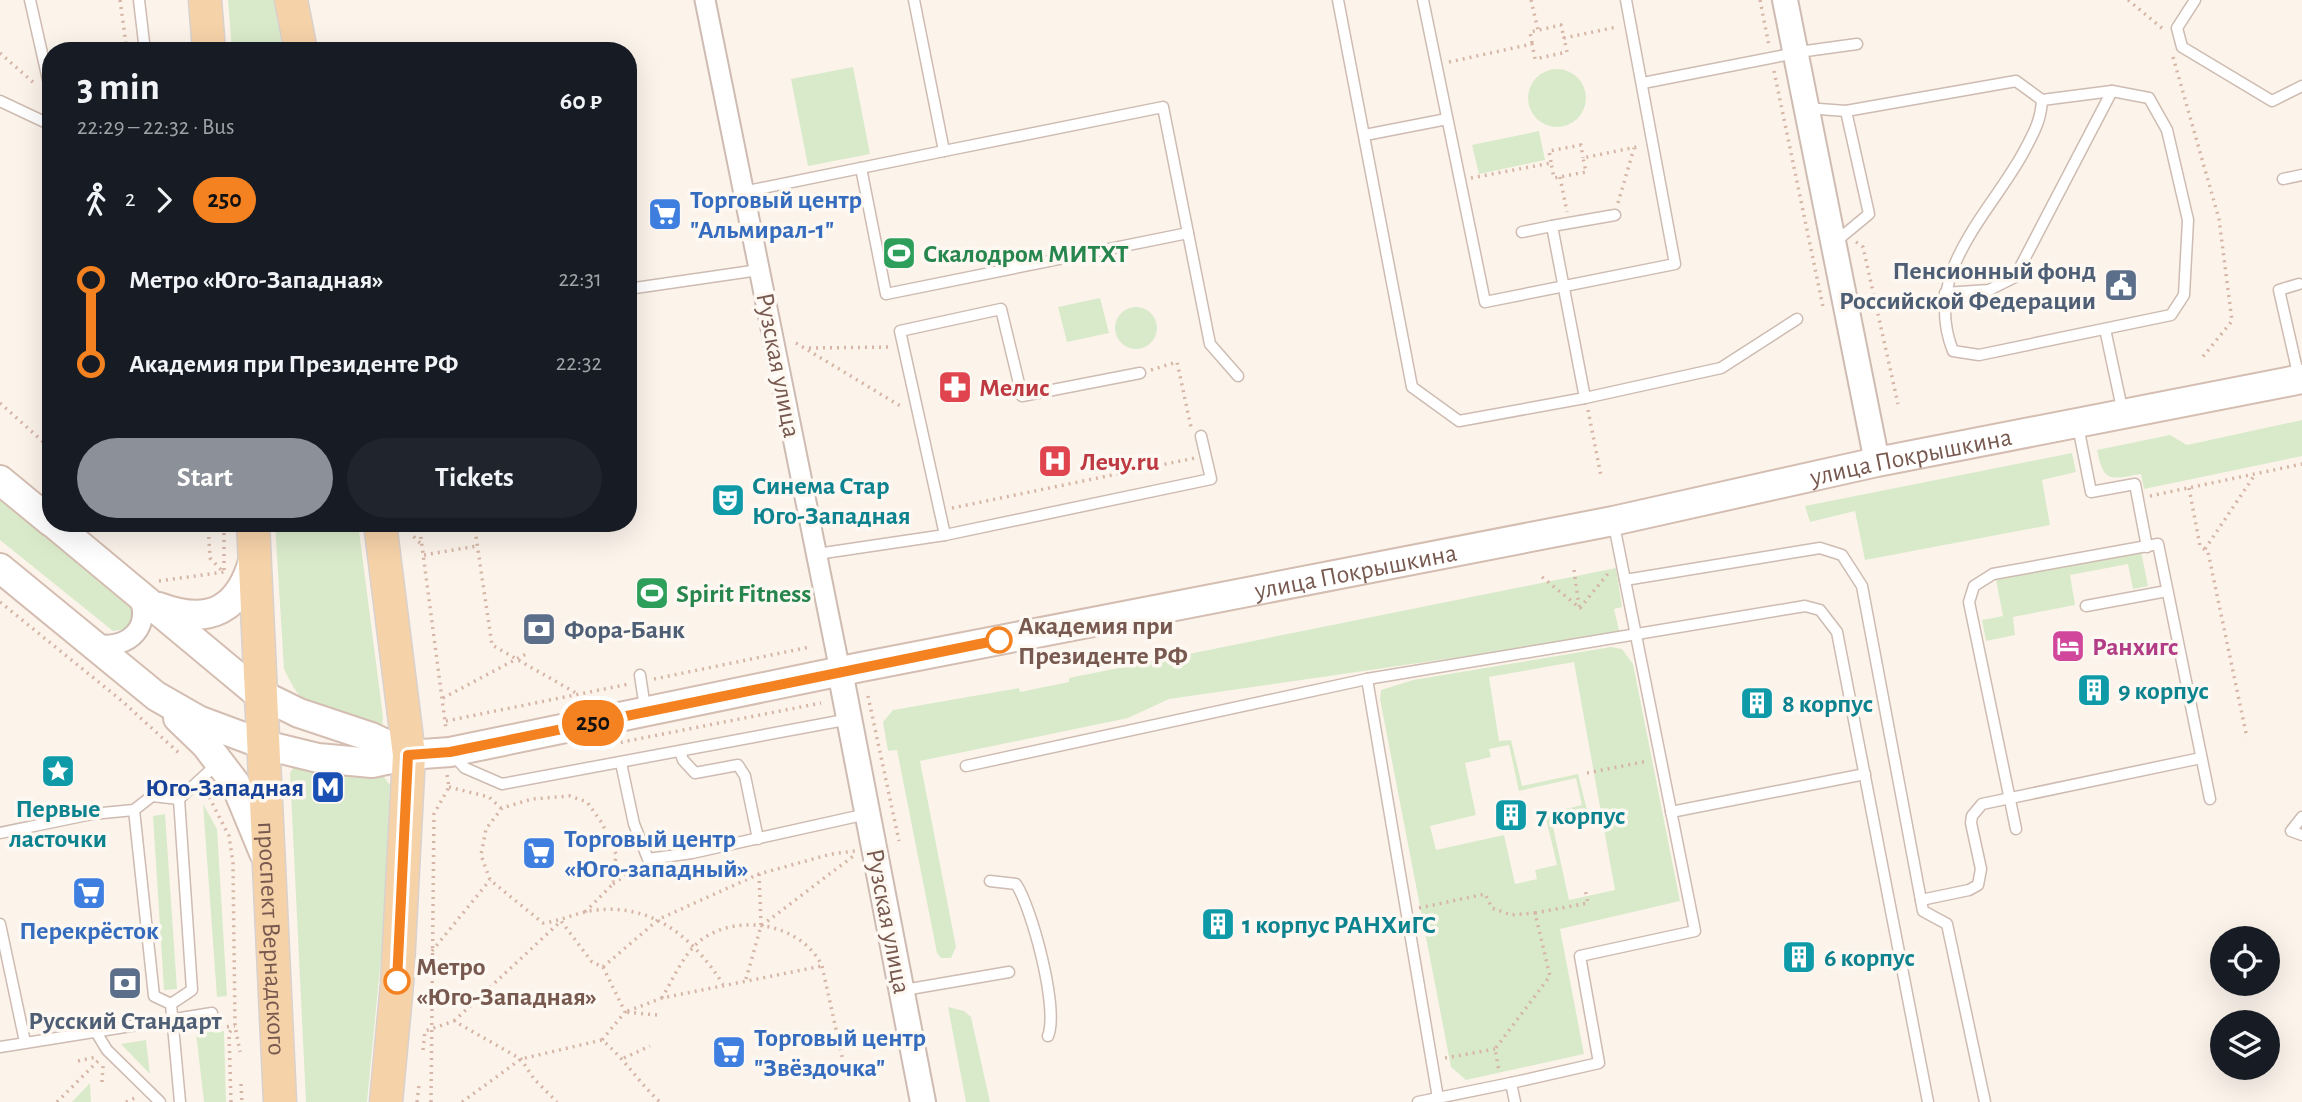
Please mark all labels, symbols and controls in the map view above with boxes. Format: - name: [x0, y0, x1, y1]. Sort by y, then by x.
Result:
- text: 3 min: [77, 69, 160, 107]
- text: 60 ₽: [560, 88, 602, 114]
- text: 22:29 – 22:32 · Bus: [77, 116, 235, 139]
- icon: walk: [77, 181, 115, 219]
- icon: forward: [145, 181, 183, 219]
- place label: Торговый центр "Альмирал-1": [690, 187, 862, 243]
- text: 2: [125, 188, 135, 211]
- text: 250: [207, 188, 242, 212]
- supermarket icon: Торговый центр "Альмирал-1": [646, 195, 684, 233]
- sports icon: Скалодром МИТХТ: [880, 234, 918, 272]
- place label: Скалодром МИТХТ: [923, 241, 1129, 267]
- place label: Пенсионный фонд Российской Федерации: [1839, 258, 2096, 314]
- public building icon: Пенсионный фонд Российской Федерации: [2102, 266, 2140, 304]
- text: Метро «Юго-Западная»: [129, 267, 384, 293]
- text: 22:31: [558, 268, 602, 291]
- street label: Рузская улица: [751, 291, 805, 440]
- text: Академия при Президенте РФ: [129, 351, 459, 377]
- text: 22:32: [556, 352, 602, 375]
- pharmacy icon: Мелис: [936, 368, 974, 406]
- place label: Мелис: [979, 375, 1050, 401]
- street label: улица Покрышкина: [1807, 424, 2014, 491]
- button: Start: [77, 438, 333, 518]
- button: Tickets: [347, 438, 602, 518]
- hospital icon: Лечу.ru: [1036, 442, 1074, 480]
- place label: Лечу.ru: [1080, 449, 1160, 475]
- place label: Синема Стар Юго-Западная: [752, 473, 911, 529]
- theatre icon: Синема Стар Юго-Западная: [709, 481, 747, 519]
- street label: улица Покрышкина: [1252, 540, 1459, 604]
- sports icon: Spirit Fitness: [633, 574, 671, 612]
- place label: Spirit Fitness: [676, 581, 811, 607]
- bank icon: Фора-Банк: [520, 610, 558, 648]
- place label: Академия при Президенте РФ: [1018, 613, 1188, 669]
- place label: Фора-Банк: [564, 617, 685, 643]
- marker: Академия при Президенте РФ: [986, 627, 1012, 653]
- hotel icon: Ранхигс: [2049, 627, 2087, 665]
- place label: Ранхигс: [2092, 634, 2178, 660]
- building icon: 9 корпус: [2075, 671, 2113, 709]
- place label: 9 корпус: [2118, 678, 2209, 704]
- building icon: 8 корпус: [1738, 684, 1776, 722]
- place label: 8 корпус: [1782, 691, 1873, 717]
- line badge: 250: [553, 700, 633, 746]
- text: 250: [576, 711, 610, 735]
- place icon: Первые ласточки: [39, 752, 77, 790]
- metro station icon: Юго-Западная: [309, 768, 347, 806]
- place label: Юго-Западная: [145, 775, 304, 801]
- place label: Первые ласточки: [9, 796, 107, 852]
- building icon: 7 корпус: [1492, 796, 1530, 834]
- place label: 7 корпус: [1536, 803, 1626, 829]
- street label: проспект Вернадского: [253, 821, 290, 1056]
- place label: Торговый центр «Юго-западный»: [564, 826, 749, 882]
- supermarket icon: Торговый центр «Юго-западный»: [520, 834, 558, 872]
- street label: Рузская улица: [861, 847, 915, 996]
- supermarket icon: Перекрёсток: [70, 874, 108, 912]
- building icon: 1 корпус РАНХиГС: [1199, 905, 1237, 943]
- place label: 1 корпус РАНХиГС: [1242, 912, 1436, 938]
- place label: Перекрёсток: [19, 918, 159, 944]
- map controls: [2210, 926, 2280, 1080]
- button: locate: [2210, 926, 2280, 996]
- building icon: 6 корпус: [1780, 938, 1818, 976]
- place label: 6 корпус: [1824, 945, 1915, 971]
- place label: Метро «Юго-Западная»: [416, 954, 597, 1010]
- bank icon: Русский Стандарт: [106, 964, 144, 1002]
- marker: Метро «Юго-Западная»: [384, 968, 410, 994]
- place label: Русский Стандарт: [28, 1008, 223, 1034]
- button: layers: [2210, 1010, 2280, 1080]
- place label: Торговый центр "Звёздочка": [754, 1025, 926, 1081]
- supermarket icon: Торговый центр "Звёздочка": [710, 1033, 748, 1071]

